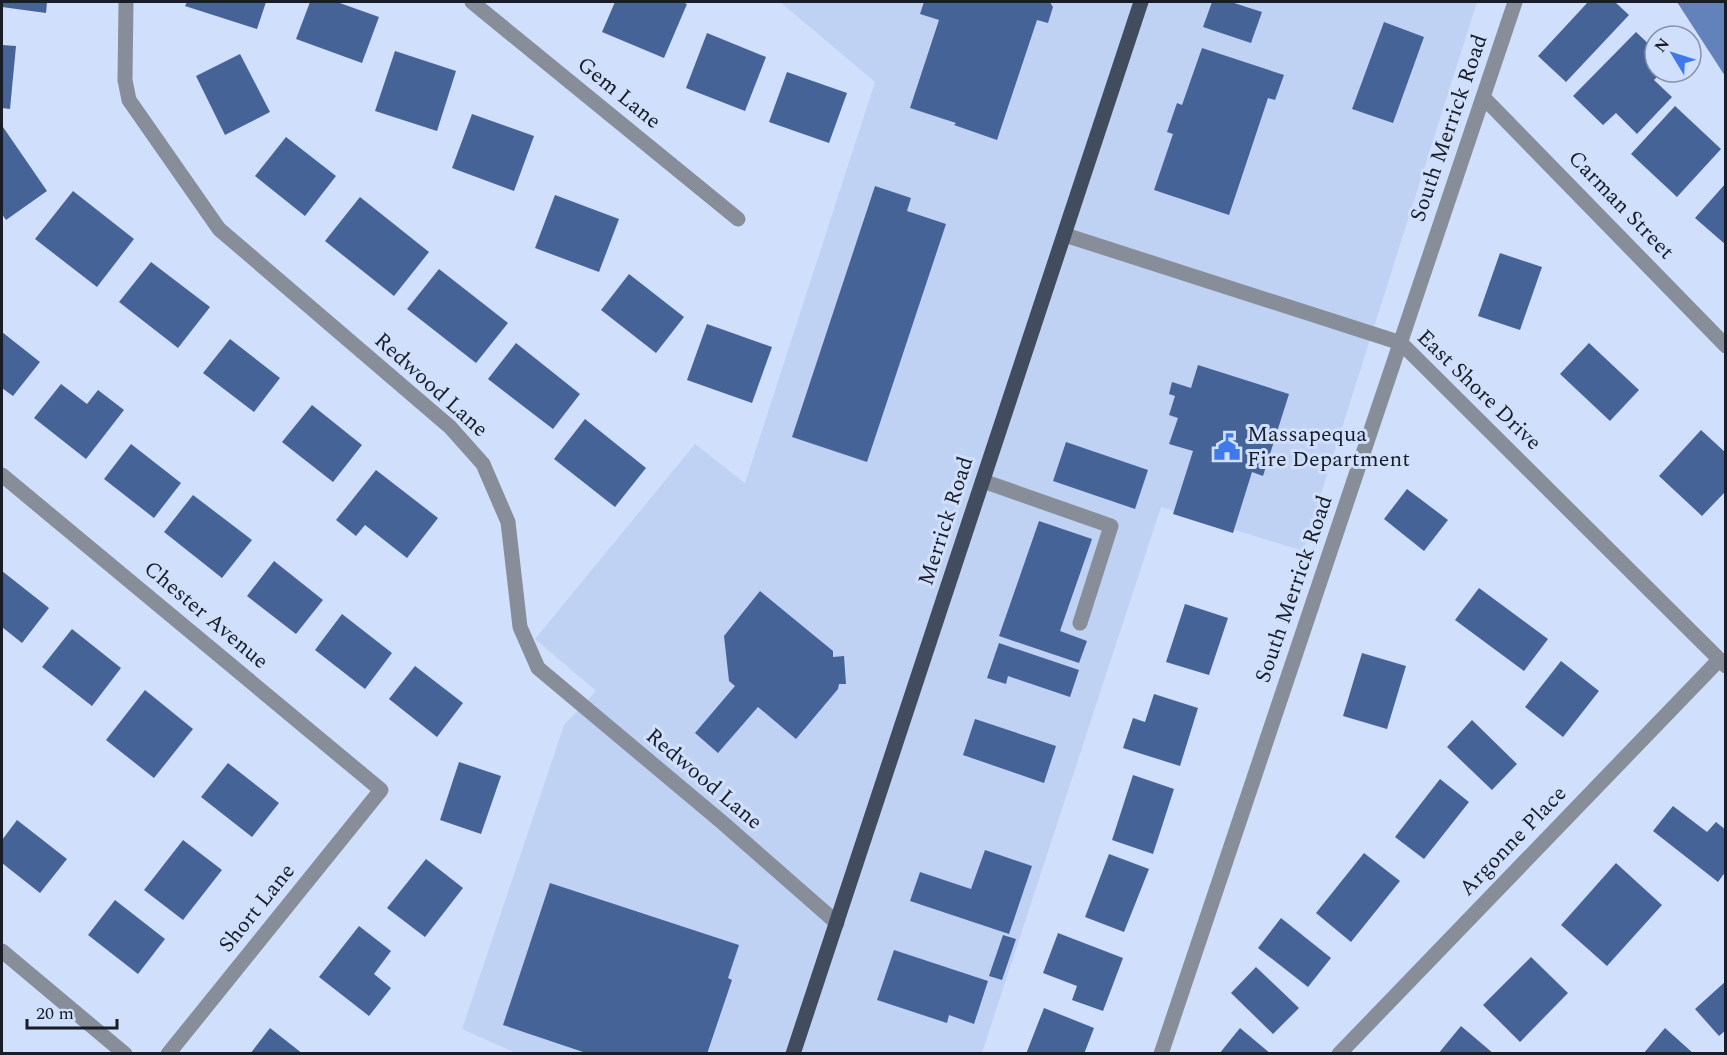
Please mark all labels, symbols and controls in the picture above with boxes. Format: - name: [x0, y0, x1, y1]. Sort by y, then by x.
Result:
- north arrow: [1643, 24, 1703, 84]
- street label: South Merrick Road: [1401, 30, 1497, 226]
- text: N: [1648, 33, 1675, 58]
- street label: Gem Lane: [570, 49, 668, 137]
- street label: Carman Street: [1560, 143, 1682, 267]
- street label: East Shore Drive: [1409, 322, 1549, 458]
- street label: Redwood Lane: [366, 325, 496, 445]
- place label: Massapequa Fire Department: [1247, 418, 1410, 476]
- public building icon: Massapequa Fire Department: [1212, 432, 1242, 462]
- street label: Merrick Road: [910, 452, 982, 590]
- street label: South Merrick Road: [1246, 491, 1342, 687]
- street label: Chester Avenue: [136, 553, 276, 677]
- street label: Redwood Lane: [638, 720, 770, 838]
- street label: Argonne Place: [1451, 778, 1575, 904]
- street label: Short Lane: [211, 856, 303, 960]
- scale bar: [27, 992, 117, 1030]
- text: 20 m: [36, 1000, 74, 1027]

